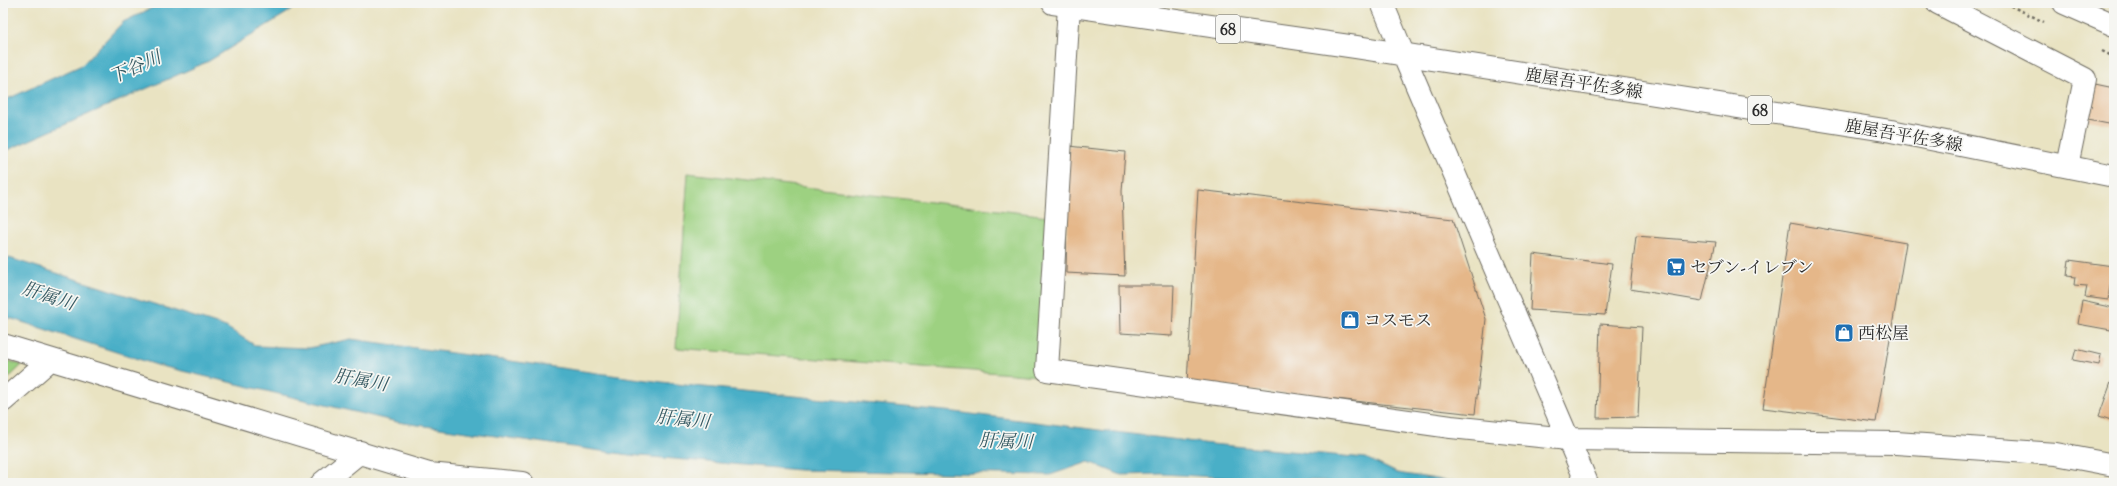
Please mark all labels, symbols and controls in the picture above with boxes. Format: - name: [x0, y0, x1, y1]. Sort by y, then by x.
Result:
- road number: 68: [1216, 15, 1240, 43]
- water label: 下谷川: [106, 45, 168, 92]
- street label: 鹿屋吾平佐多線: [1523, 64, 1644, 106]
- road number: 68: [1748, 96, 1772, 124]
- street label: 鹿屋吾平佐多線: [1843, 115, 1964, 159]
- supermarket icon: セブン-イレブン: [1665, 256, 1687, 278]
- place label: セブン-イレブン: [1690, 257, 1813, 281]
- water label: 肝属川: [19, 277, 80, 319]
- shop icon: コスモス: [1339, 309, 1361, 331]
- place label: コスモス: [1364, 310, 1432, 334]
- shop icon: 西松屋: [1833, 322, 1855, 344]
- place label: 西松屋: [1858, 323, 1909, 347]
- water label: 肝属川: [332, 364, 391, 400]
- water label: 肝属川: [655, 405, 713, 437]
- water label: 肝属川: [978, 429, 1035, 457]

